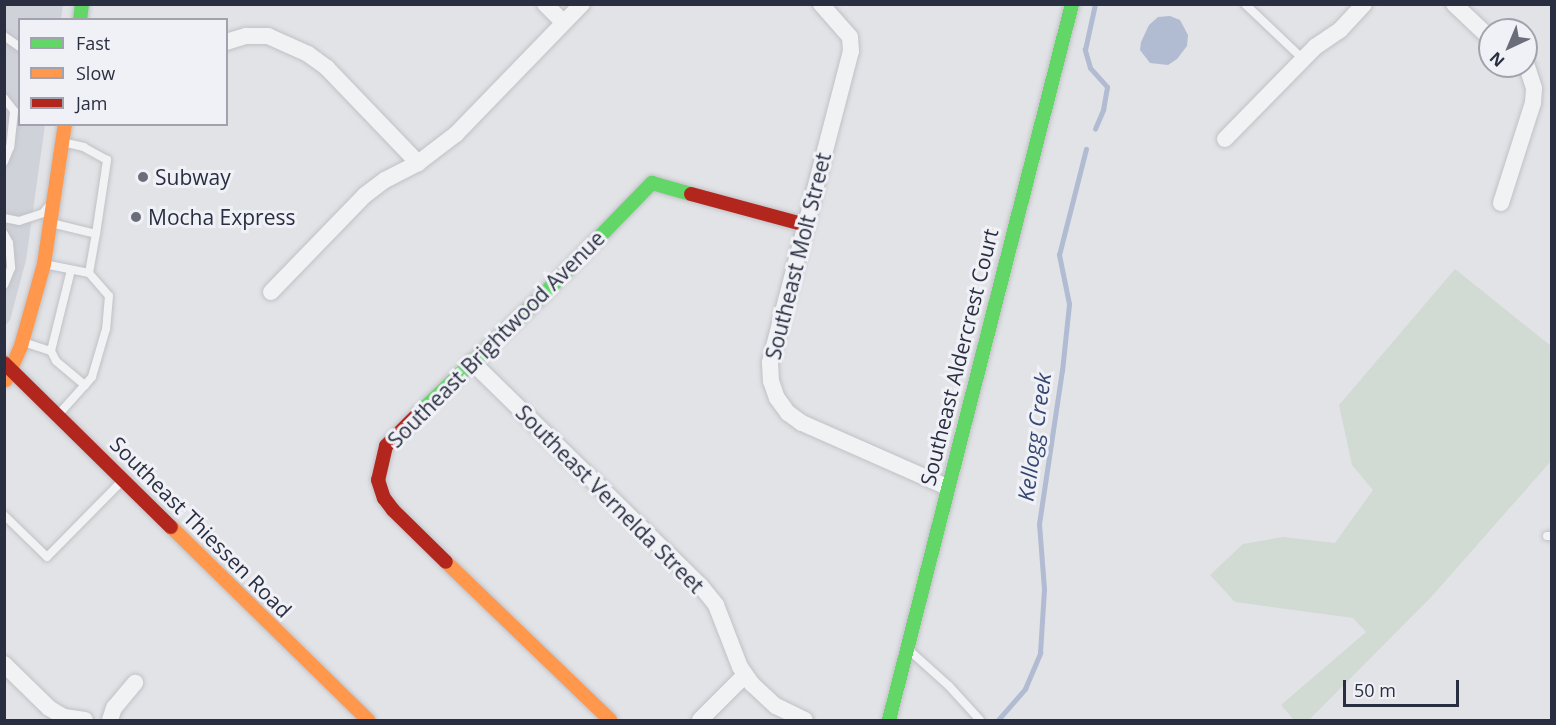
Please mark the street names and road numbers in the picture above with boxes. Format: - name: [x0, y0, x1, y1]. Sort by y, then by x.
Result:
- street label: Southeast Molt Street: [760, 150, 836, 362]
- street label: Southeast Brightwood Avenue: [382, 225, 610, 453]
- street label: Southeast Aldercrest Court: [915, 226, 1003, 488]
- street label: Southeast Vernelda Street: [511, 400, 709, 598]
- street label: Southeast Thiessen Road: [105, 431, 297, 623]

